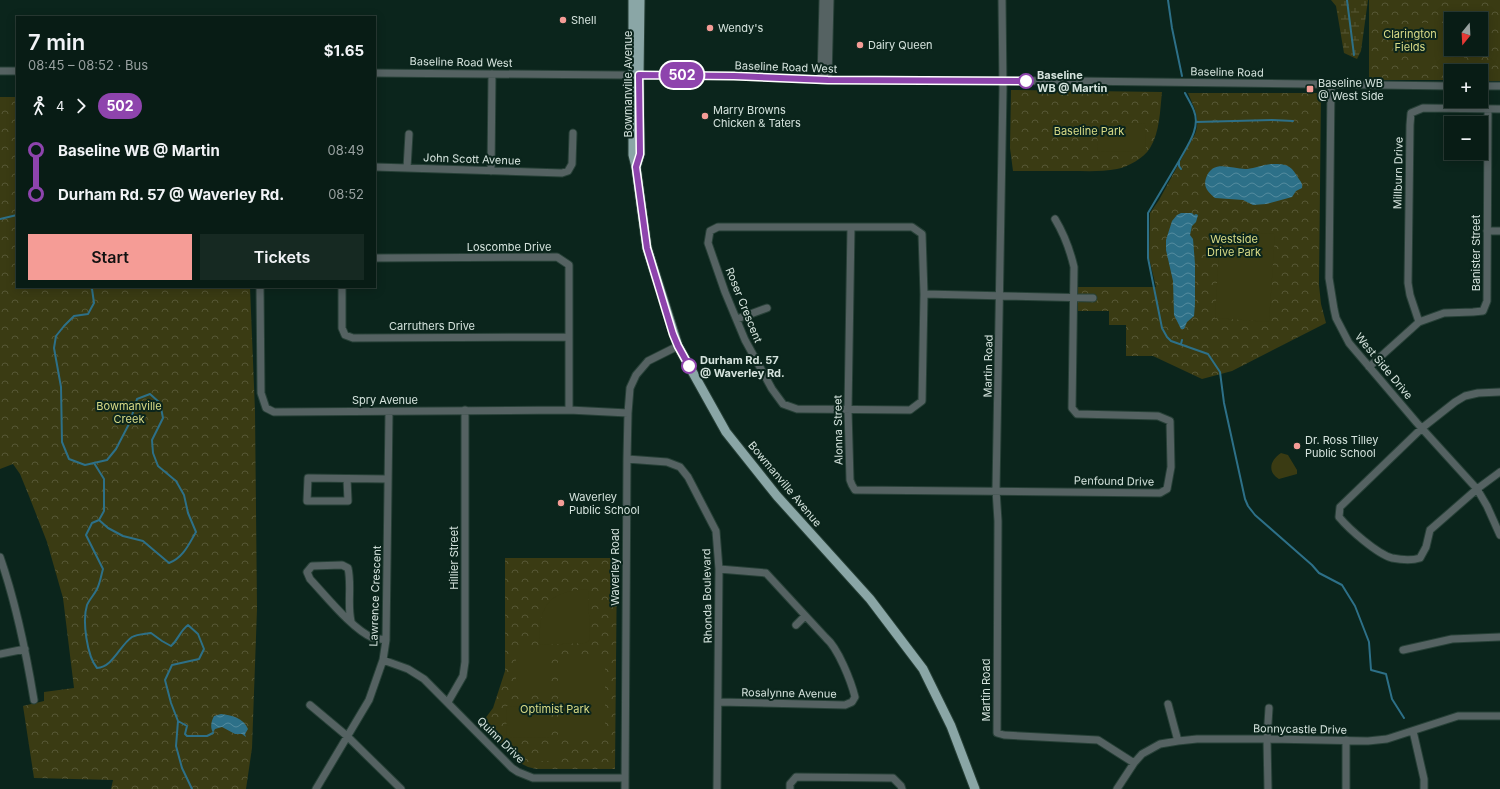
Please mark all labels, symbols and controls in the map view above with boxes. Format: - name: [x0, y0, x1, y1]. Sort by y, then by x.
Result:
- north arrow: [1444, 12, 1488, 56]
- map controls: [1444, 12, 1488, 160]
- place label: Shell: [571, 13, 596, 27]
- marker: Shell: [558, 15, 568, 25]
- place label: Wendy's: [718, 21, 763, 35]
- marker: Wendy's: [705, 23, 715, 33]
- park label: Clarington Fields: [1383, 27, 1437, 54]
- text: 7 min: [28, 29, 85, 55]
- street label: Bowmanville Avenue: [621, 30, 635, 138]
- place label: Dairy Queen: [868, 38, 933, 52]
- marker: Dairy Queen: [855, 40, 865, 50]
- text: $1.65: [324, 41, 364, 60]
- street label: Baseline Road West: [410, 54, 513, 70]
- text: 08:45 – 08:52 · Bus: [28, 57, 148, 73]
- street label: Baseline Road West: [734, 58, 838, 76]
- line badge: 502: [659, 62, 705, 88]
- street label: Baseline Road: [1190, 64, 1264, 80]
- button: +: [1444, 64, 1488, 108]
- text: 502: [668, 66, 696, 83]
- place label: Baseline WB @ Martin: [1037, 68, 1107, 95]
- marker: Baseline WB @ Martin: [1018, 73, 1034, 89]
- place label: Baseline WB @ West Side: [1318, 76, 1384, 103]
- marker: Baseline WB @ West Side: [1305, 84, 1315, 94]
- icon: walk: [28, 95, 50, 117]
- icon: forward: [70, 95, 92, 117]
- text: 502: [106, 97, 134, 114]
- text: 4: [56, 98, 64, 114]
- place label: Marry Browns Chicken & Taters: [713, 103, 801, 130]
- marker: Marry Browns Chicken & Taters: [700, 111, 710, 121]
- button: −: [1444, 116, 1488, 160]
- park label: Baseline Park: [1054, 124, 1124, 138]
- street label: Millburn Drive: [1390, 137, 1406, 209]
- text: Baseline WB @ Martin: [58, 141, 220, 160]
- text: 08:49: [328, 142, 364, 158]
- street label: John Scott Avenue: [423, 150, 521, 168]
- text: Durham Rd. 57 @ Waverley Rd.: [58, 185, 284, 204]
- text: 08:52: [328, 186, 364, 202]
- street label: Banister Street: [1469, 214, 1483, 291]
- park label: Westside Drive Park: [1207, 232, 1261, 259]
- button: Start: [28, 234, 192, 280]
- button: Tickets: [200, 234, 364, 280]
- street label: Loscombe Drive: [467, 240, 551, 254]
- street label: Roser Crescent: [723, 265, 766, 345]
- street label: Carruthers Drive: [389, 319, 475, 333]
- street label: West Side Drive: [1352, 330, 1416, 402]
- street label: Martin Road: [980, 334, 996, 398]
- place label: Durham Rd. 57 @ Waverley Rd.: [700, 353, 785, 380]
- marker: Durham Rd. 57 @ Waverley Rd.: [681, 358, 697, 374]
- street label: Spry Avenue: [352, 393, 418, 407]
- street label: Alonna Street: [830, 394, 846, 465]
- park label: Bowmanville Creek: [96, 399, 162, 426]
- place label: Dr. Ross Tilley Public School: [1305, 433, 1378, 460]
- street label: Bowmanville Avenue: [745, 438, 825, 530]
- marker: Dr. Ross Tilley Public School: [1292, 441, 1302, 451]
- street label: Penfound Drive: [1074, 473, 1154, 489]
- place label: Waverley Public School: [569, 490, 640, 517]
- marker: Waverley Public School: [556, 498, 566, 508]
- street label: Hillier Street: [447, 526, 461, 590]
- street label: Waverley Road: [608, 528, 622, 606]
- street label: Lawrence Crescent: [366, 545, 384, 647]
- street label: Rhonda Boulevard: [699, 548, 715, 644]
- street label: Martin Road: [979, 659, 993, 721]
- street label: Rosalynne Avenue: [741, 685, 837, 701]
- park label: Optimist Park: [520, 702, 590, 716]
- street label: Quinn Drive: [474, 714, 528, 766]
- street label: Bonnycastle Drive: [1253, 721, 1347, 737]

